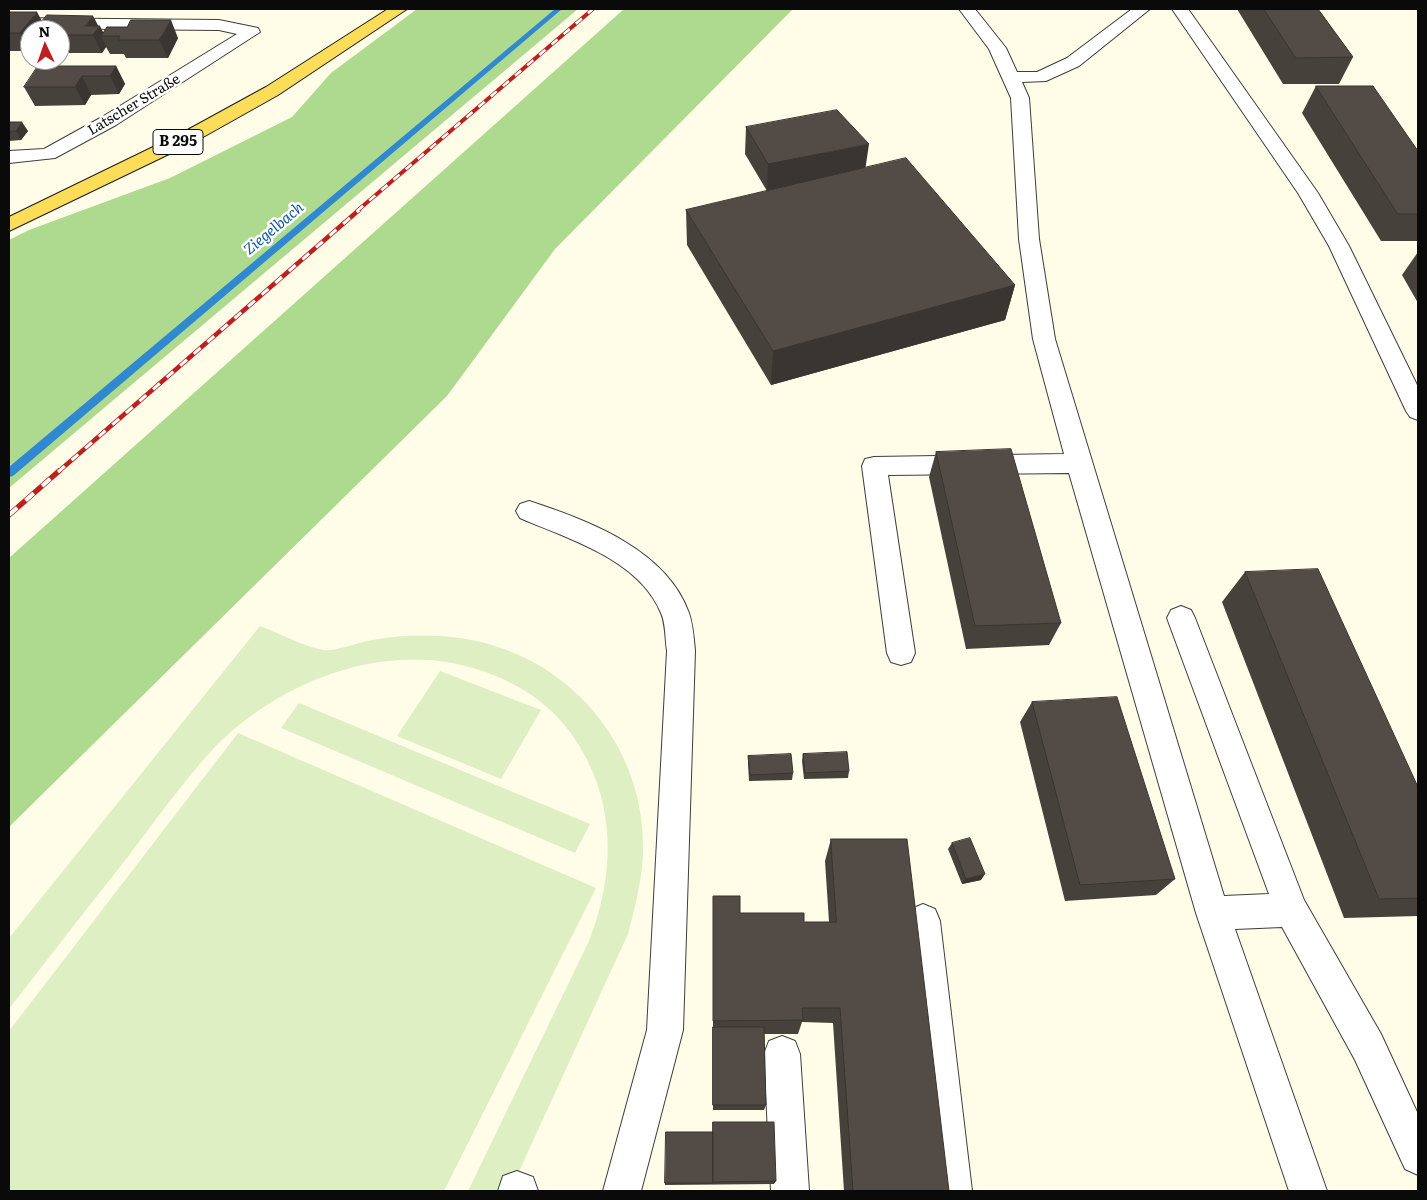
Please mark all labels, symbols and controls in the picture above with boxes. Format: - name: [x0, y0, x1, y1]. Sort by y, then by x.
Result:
- north arrow: [20, 20, 70, 70]
- text: N: [38, 21, 51, 41]
- street label: Latscher Straße: [85, 71, 183, 139]
- road number: B 295: [153, 130, 203, 154]
- water label: Ziegelbach: [240, 199, 308, 259]

